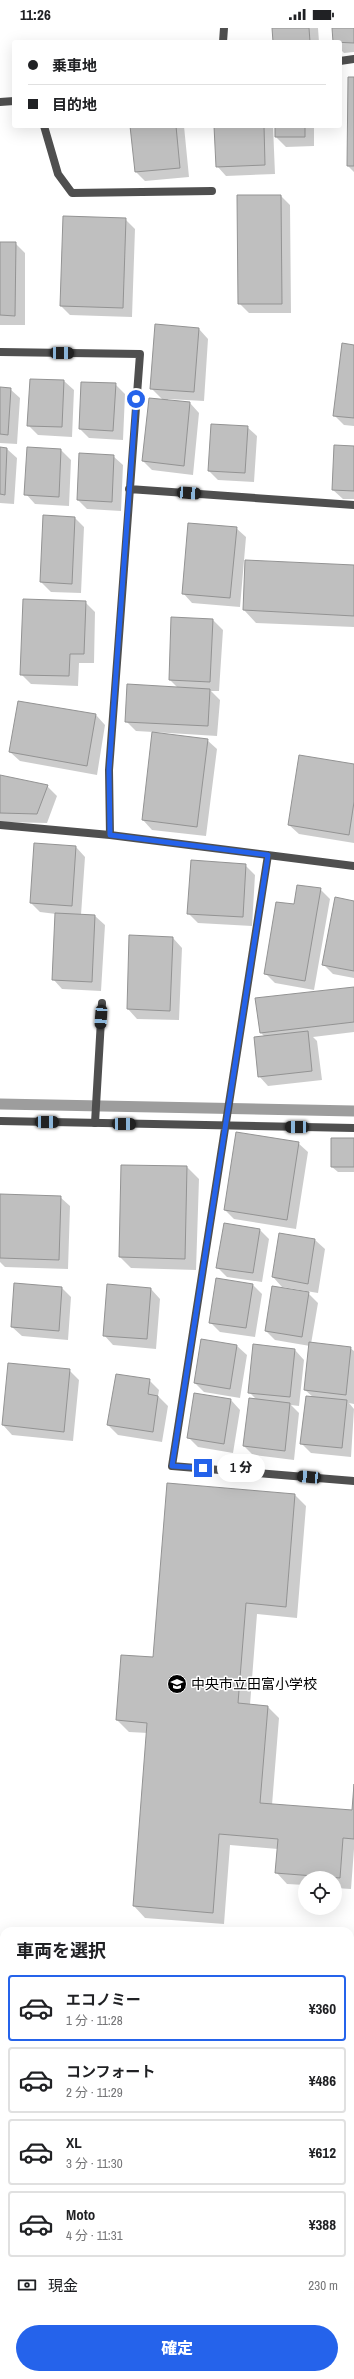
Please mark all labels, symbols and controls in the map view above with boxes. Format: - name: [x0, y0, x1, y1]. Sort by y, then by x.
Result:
- text: 11:26: [20, 4, 51, 25]
- text: 乗車地: [52, 55, 97, 76]
- text: 目的地: [52, 94, 97, 115]
- car: [50, 347, 74, 359]
- route start: [127, 390, 145, 408]
- car: [177, 486, 201, 500]
- car: [94, 1005, 108, 1029]
- car: [35, 1116, 59, 1128]
- car: [112, 1118, 136, 1130]
- car: [285, 1121, 309, 1133]
- callout: 1 分: [217, 1454, 265, 1482]
- route end: [194, 1459, 212, 1477]
- text: 1 分: [230, 1459, 252, 1476]
- car: [297, 1470, 321, 1484]
- school or university icon: 中央市立田富小学校: [166, 1673, 188, 1695]
- place label: 中央市立田富小学校: [191, 1675, 317, 1693]
- map controls: [298, 1871, 342, 1915]
- button: locate: [298, 1871, 342, 1915]
- text: 車両を選択: [16, 1938, 106, 1963]
- text: エコノミー: [66, 1989, 141, 2010]
- icon: car: [18, 1990, 54, 2026]
- text: ¥360: [309, 1998, 336, 2019]
- text: 1 分 · 11:28: [66, 2012, 123, 2029]
- text: コンフォート: [66, 2061, 156, 2082]
- icon: car: [18, 2062, 54, 2098]
- text: ¥486: [309, 2070, 336, 2091]
- text: 2 分 · 11:29: [66, 2084, 123, 2101]
- text: XL: [66, 2132, 82, 2153]
- icon: car: [18, 2134, 54, 2170]
- text: ¥612: [309, 2142, 336, 2163]
- text: 3 分 · 11:30: [66, 2155, 123, 2172]
- text: Moto: [66, 2204, 95, 2225]
- icon: car: [18, 2206, 54, 2242]
- text: ¥388: [309, 2214, 336, 2235]
- text: 4 分 · 11:31: [66, 2227, 123, 2244]
- icon: cash: [16, 2274, 38, 2296]
- text: 現金: [48, 2275, 78, 2296]
- text: 230 m: [308, 2277, 338, 2294]
- button: 確定: [16, 2325, 338, 2371]

